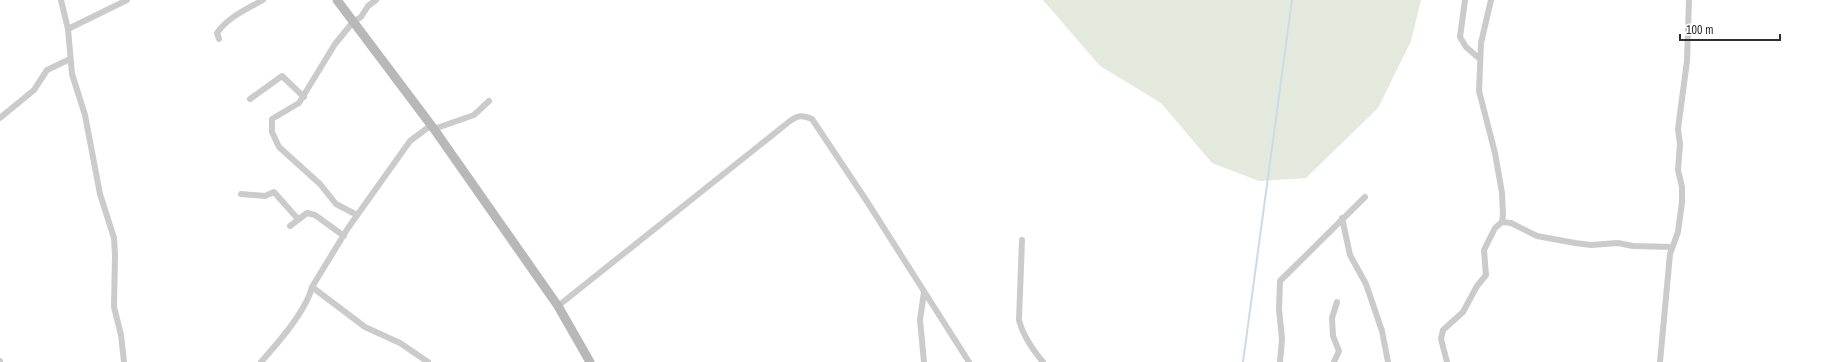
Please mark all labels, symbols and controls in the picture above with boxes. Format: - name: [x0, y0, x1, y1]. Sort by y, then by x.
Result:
- scale bar: [1680, 16, 1780, 42]
- text: 100 m: [1686, 22, 1713, 38]

